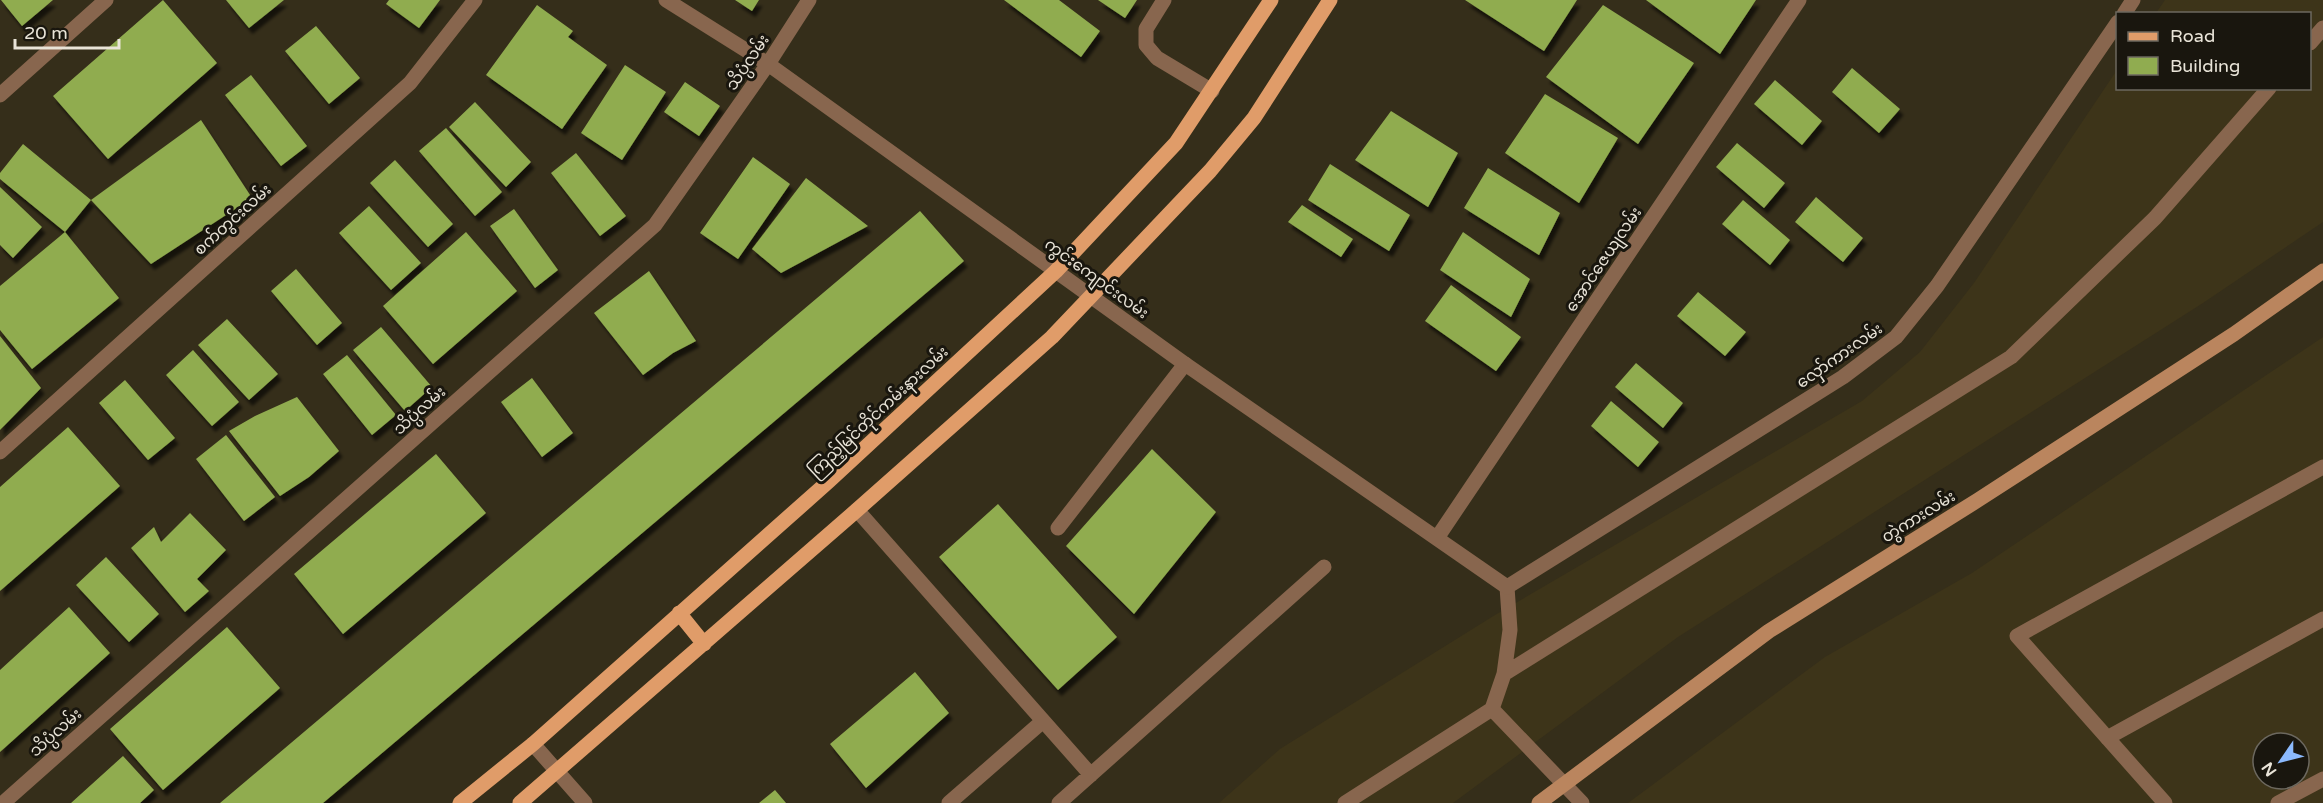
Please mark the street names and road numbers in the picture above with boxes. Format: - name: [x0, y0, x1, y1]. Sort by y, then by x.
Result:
- street label: သိပ္ပံလမ်း: [720, 30, 777, 96]
- street label: စက်တွင်းလမ်း: [189, 178, 277, 262]
- street label: အောင်ဇေယျလမ်း: [1560, 202, 1649, 317]
- street label: ကွင်းကျောင်းလမ်း: [1039, 233, 1153, 326]
- street label: လှော်ကားလမ်း: [1792, 317, 1889, 396]
- street label: ကြည့်မြင်တိုင်ကမ်းနားလမ်း: [803, 340, 955, 484]
- street label: သိပ္ပံလမ်း: [388, 381, 452, 442]
- street label: တွဲကားလမ်း: [1877, 485, 1961, 550]
- street label: သိပ္ပံလမ်း: [24, 703, 88, 764]

